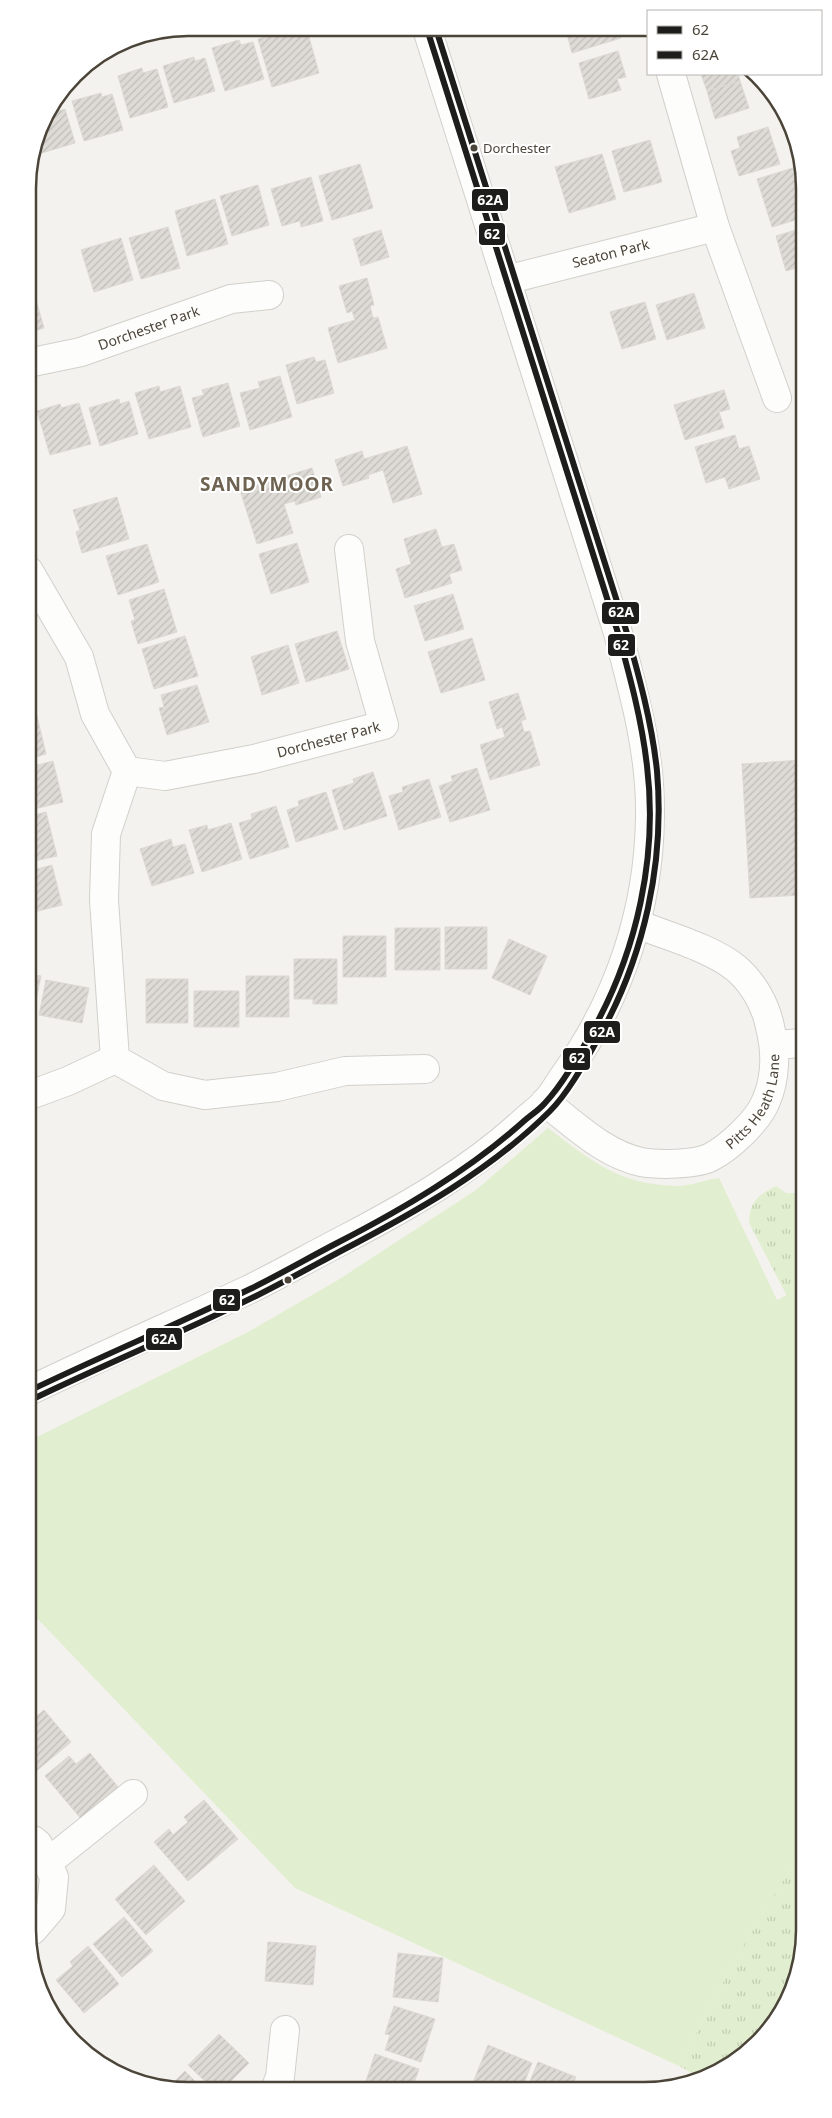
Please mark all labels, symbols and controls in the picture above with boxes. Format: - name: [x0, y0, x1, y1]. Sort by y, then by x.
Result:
- legend: [647, 10, 822, 75]
- text: 62: [692, 19, 709, 39]
- text: 62A: [692, 44, 719, 64]
- place label: Dorchester: [483, 139, 551, 157]
- marker: Dorchester: [469, 143, 479, 153]
- line badge: 62A: [471, 188, 509, 212]
- text: 62A: [477, 190, 503, 209]
- line badge: 62: [478, 222, 506, 246]
- text: 62: [484, 224, 500, 243]
- street label: Seaton Park: [570, 234, 652, 272]
- street label: Dorchester Park: [95, 301, 202, 354]
- district label: SANDYMOOR: [200, 471, 334, 497]
- line badge: 62A: [601, 601, 640, 625]
- text: 62A: [608, 602, 634, 621]
- line badge: 62: [607, 633, 636, 657]
- text: 62: [613, 635, 629, 654]
- street label: Dorchester Park: [275, 716, 383, 762]
- line badge: 62A: [583, 1020, 621, 1044]
- text: 62A: [589, 1022, 615, 1041]
- line badge: 62: [562, 1047, 591, 1071]
- text: 62: [569, 1048, 585, 1067]
- street label: Pitts Heath Lane: [721, 1054, 783, 1153]
- unlabelled marker: [283, 1275, 293, 1285]
- line badge: 62: [212, 1288, 241, 1312]
- text: 62: [219, 1290, 235, 1309]
- line badge: 62A: [145, 1327, 183, 1351]
- text: 62A: [151, 1329, 177, 1348]

